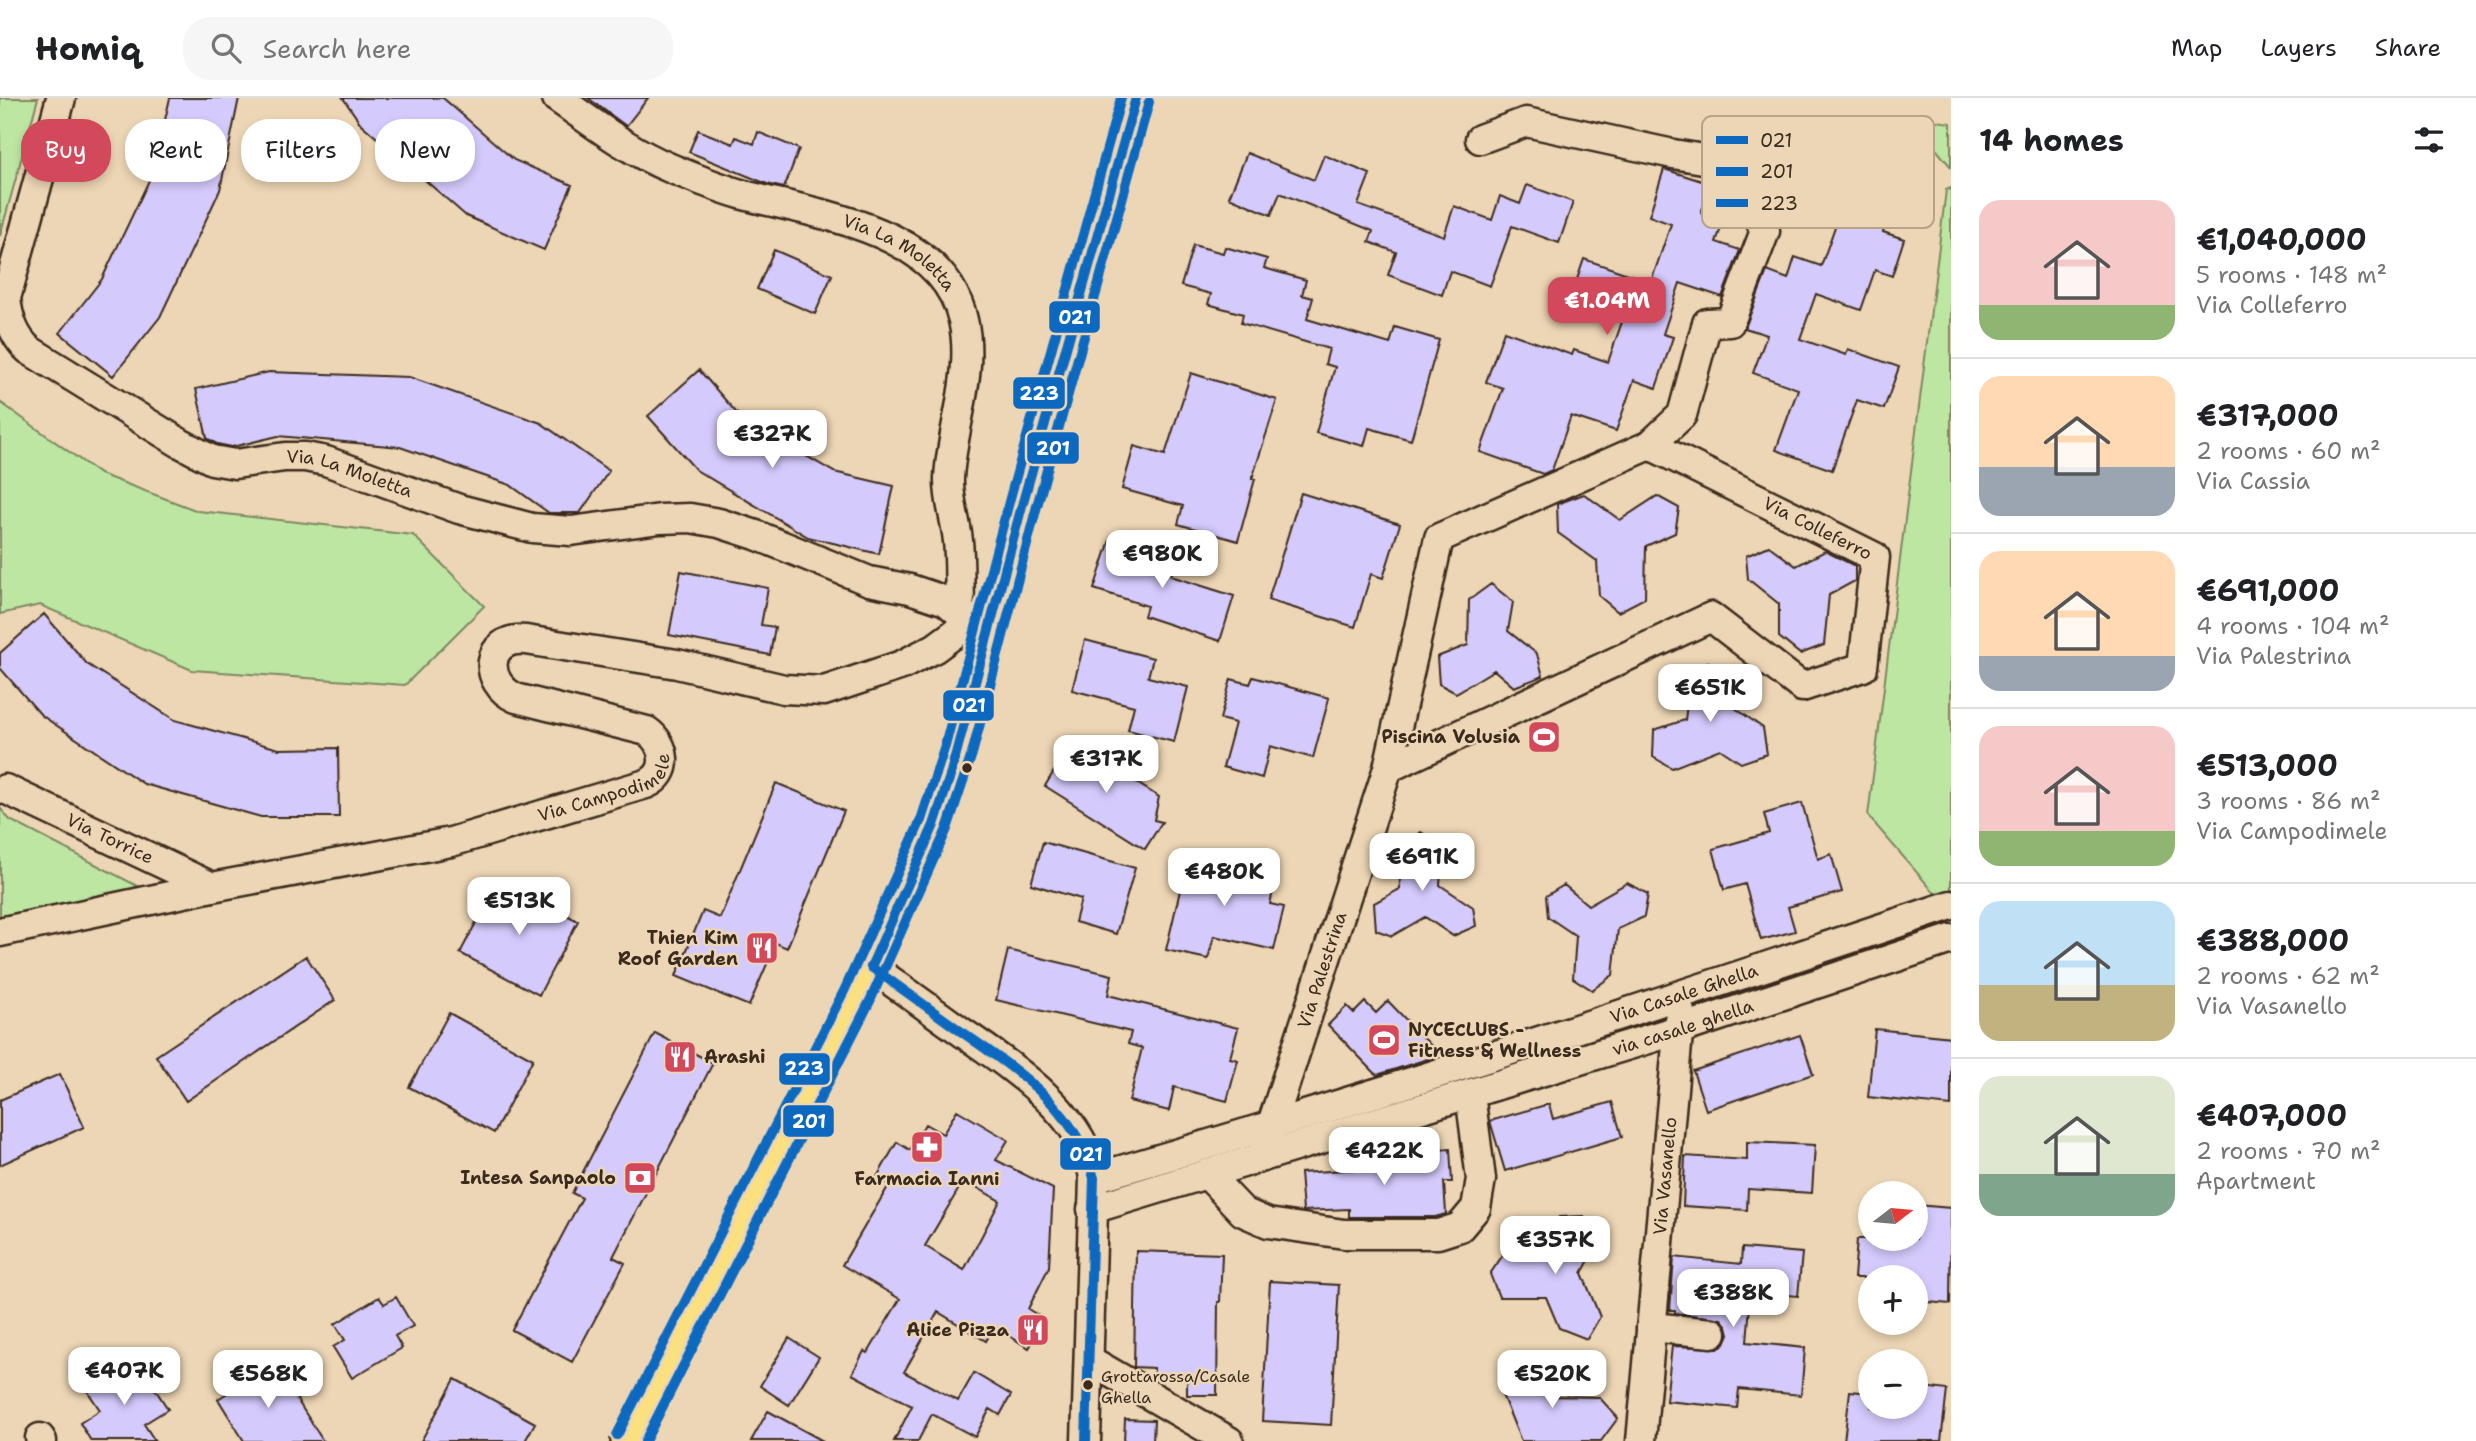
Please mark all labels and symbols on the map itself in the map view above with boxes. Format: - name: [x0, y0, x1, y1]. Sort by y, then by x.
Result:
- legend: [1702, 116, 1934, 228]
- text: 021: [1760, 128, 1792, 153]
- text: 201: [1760, 159, 1793, 184]
- text: 223: [1760, 191, 1798, 216]
- street label: Via La Moletta: [840, 209, 961, 296]
- pin: €1.04M: [1550, 278, 1664, 337]
- line badge: 021: [1048, 300, 1101, 334]
- text: 021: [1058, 305, 1092, 330]
- line badge: 223: [1012, 376, 1066, 410]
- text: 223: [1019, 381, 1059, 406]
- pin: €327K: [723, 410, 821, 470]
- line badge: 201: [1026, 431, 1080, 465]
- text: 201: [1036, 436, 1070, 461]
- street label: Via La Moletta: [287, 445, 416, 503]
- street label: Via Colleferro: [1759, 491, 1876, 566]
- pin: €980K: [1113, 531, 1211, 590]
- pin: €651K: [1661, 664, 1759, 724]
- line badge: 021: [942, 689, 995, 722]
- text: 021: [952, 693, 986, 718]
- sports icon: Piscina Volusia: [1525, 718, 1563, 756]
- place label: Piscina Volusia: [1381, 725, 1521, 749]
- pin: €317K: [1057, 736, 1155, 795]
- street label: Via Campodimele: [535, 753, 675, 828]
- unlabelled marker: [960, 761, 974, 775]
- street label: Via Torrice: [62, 808, 157, 870]
- pin: €691K: [1373, 834, 1471, 893]
- pin: €480K: [1175, 848, 1273, 908]
- pin: €513K: [470, 878, 568, 937]
- street label: Via Palestrina: [1292, 909, 1352, 1032]
- place label: Thien Kim Roof Garden: [618, 926, 739, 971]
- restaurant icon: Thien Kim Roof Garden: [743, 929, 781, 967]
- street label: Via Casale Ghella: [1607, 958, 1761, 1029]
- street label: via casale ghella: [1609, 994, 1757, 1061]
- place label: NYCECLUBS - Fitness & Wellness: [1408, 1018, 1581, 1063]
- sports icon: NYCECLUBS - Fitness & Wellness: [1365, 1021, 1403, 1059]
- restaurant icon: Arashi: [661, 1038, 699, 1076]
- place label: Arashi: [704, 1045, 766, 1069]
- line badge: 223: [778, 1052, 831, 1086]
- text: 223: [784, 1056, 824, 1081]
- line badge: 201: [782, 1104, 835, 1138]
- text: 201: [792, 1109, 826, 1134]
- street label: Via Vasanello: [1648, 1116, 1682, 1236]
- pharmacy icon: Farmacia Ianni: [908, 1128, 946, 1166]
- pin: €422K: [1335, 1128, 1433, 1187]
- line badge: 021: [1059, 1137, 1112, 1171]
- text: 021: [1069, 1142, 1103, 1167]
- bank icon: Intesa Sanpaolo: [621, 1159, 659, 1197]
- place label: Intesa Sanpaolo: [460, 1166, 616, 1190]
- place label: Farmacia Ianni: [854, 1167, 1000, 1191]
- north arrow: [1858, 1181, 1928, 1251]
- pin: €357K: [1506, 1216, 1604, 1276]
- pin: €388K: [1684, 1270, 1782, 1329]
- restaurant icon: Alice Pizza: [1014, 1311, 1052, 1349]
- place label: Alice Pizza: [906, 1318, 1010, 1342]
- pin: €407K: [75, 1348, 173, 1407]
- pin: €568K: [219, 1350, 317, 1410]
- pin: €520K: [1503, 1350, 1601, 1410]
- place label: Grottarossa/Casale Ghella: [1101, 1366, 1250, 1408]
- marker: Grottarossa/Casale Ghella: [1081, 1378, 1095, 1392]

